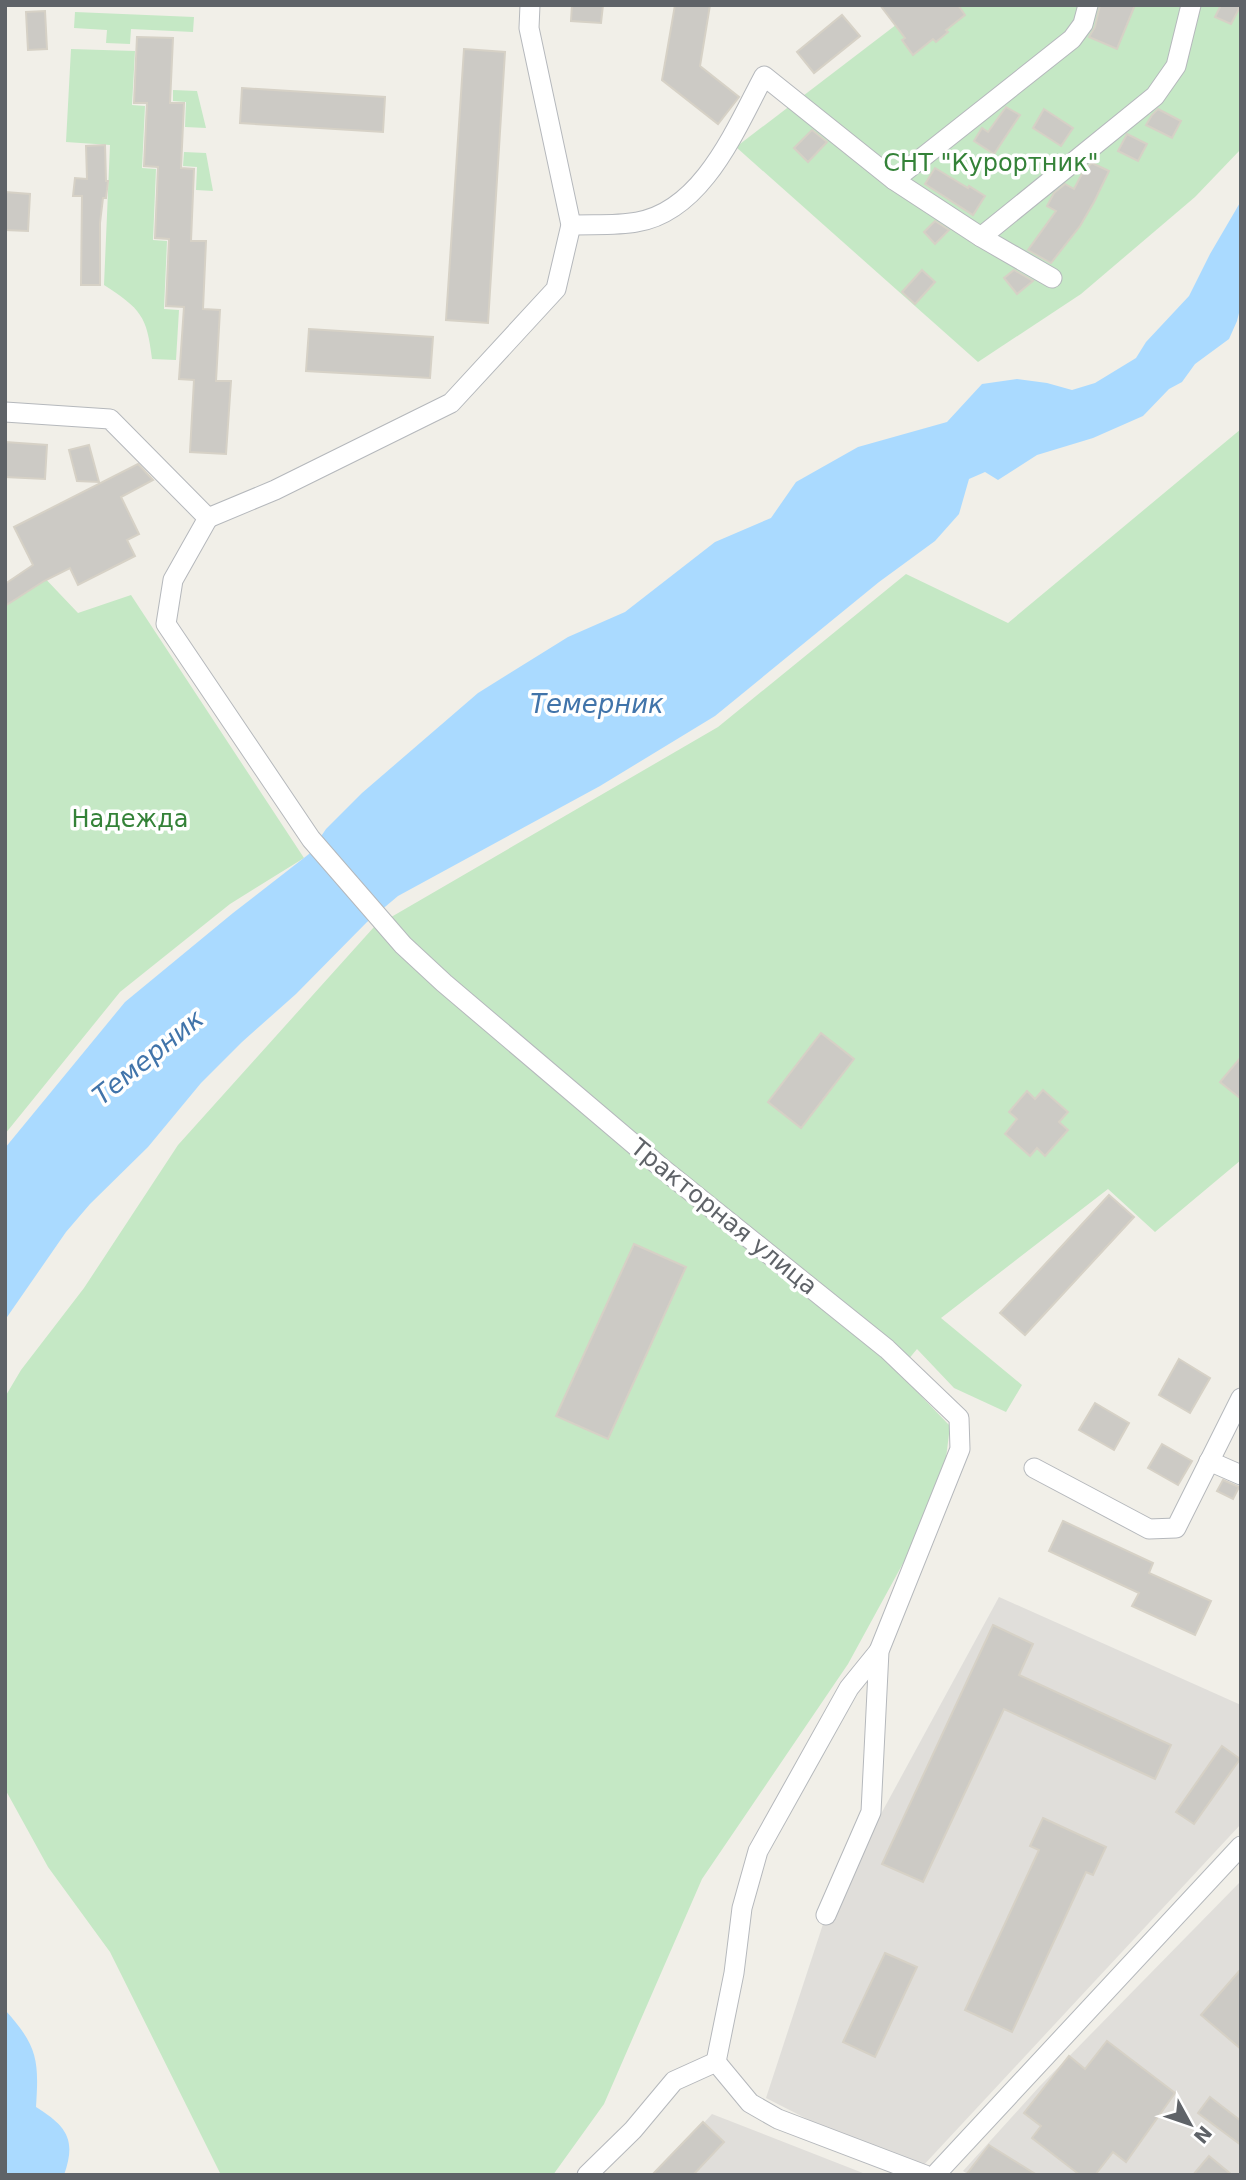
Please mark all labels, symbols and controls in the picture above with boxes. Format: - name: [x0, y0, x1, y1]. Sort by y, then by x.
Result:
- park label: СНТ "Курортник": [883, 149, 1099, 177]
- water label: Темерник: [530, 689, 664, 719]
- park label: Надежда: [71, 805, 189, 833]
- water label: Темерник: [87, 1003, 210, 1111]
- street label: Тракторная улица: [624, 1133, 823, 1301]
- north arrow: [1155, 2089, 1225, 2159]
- text: N: [1189, 2122, 1217, 2148]

